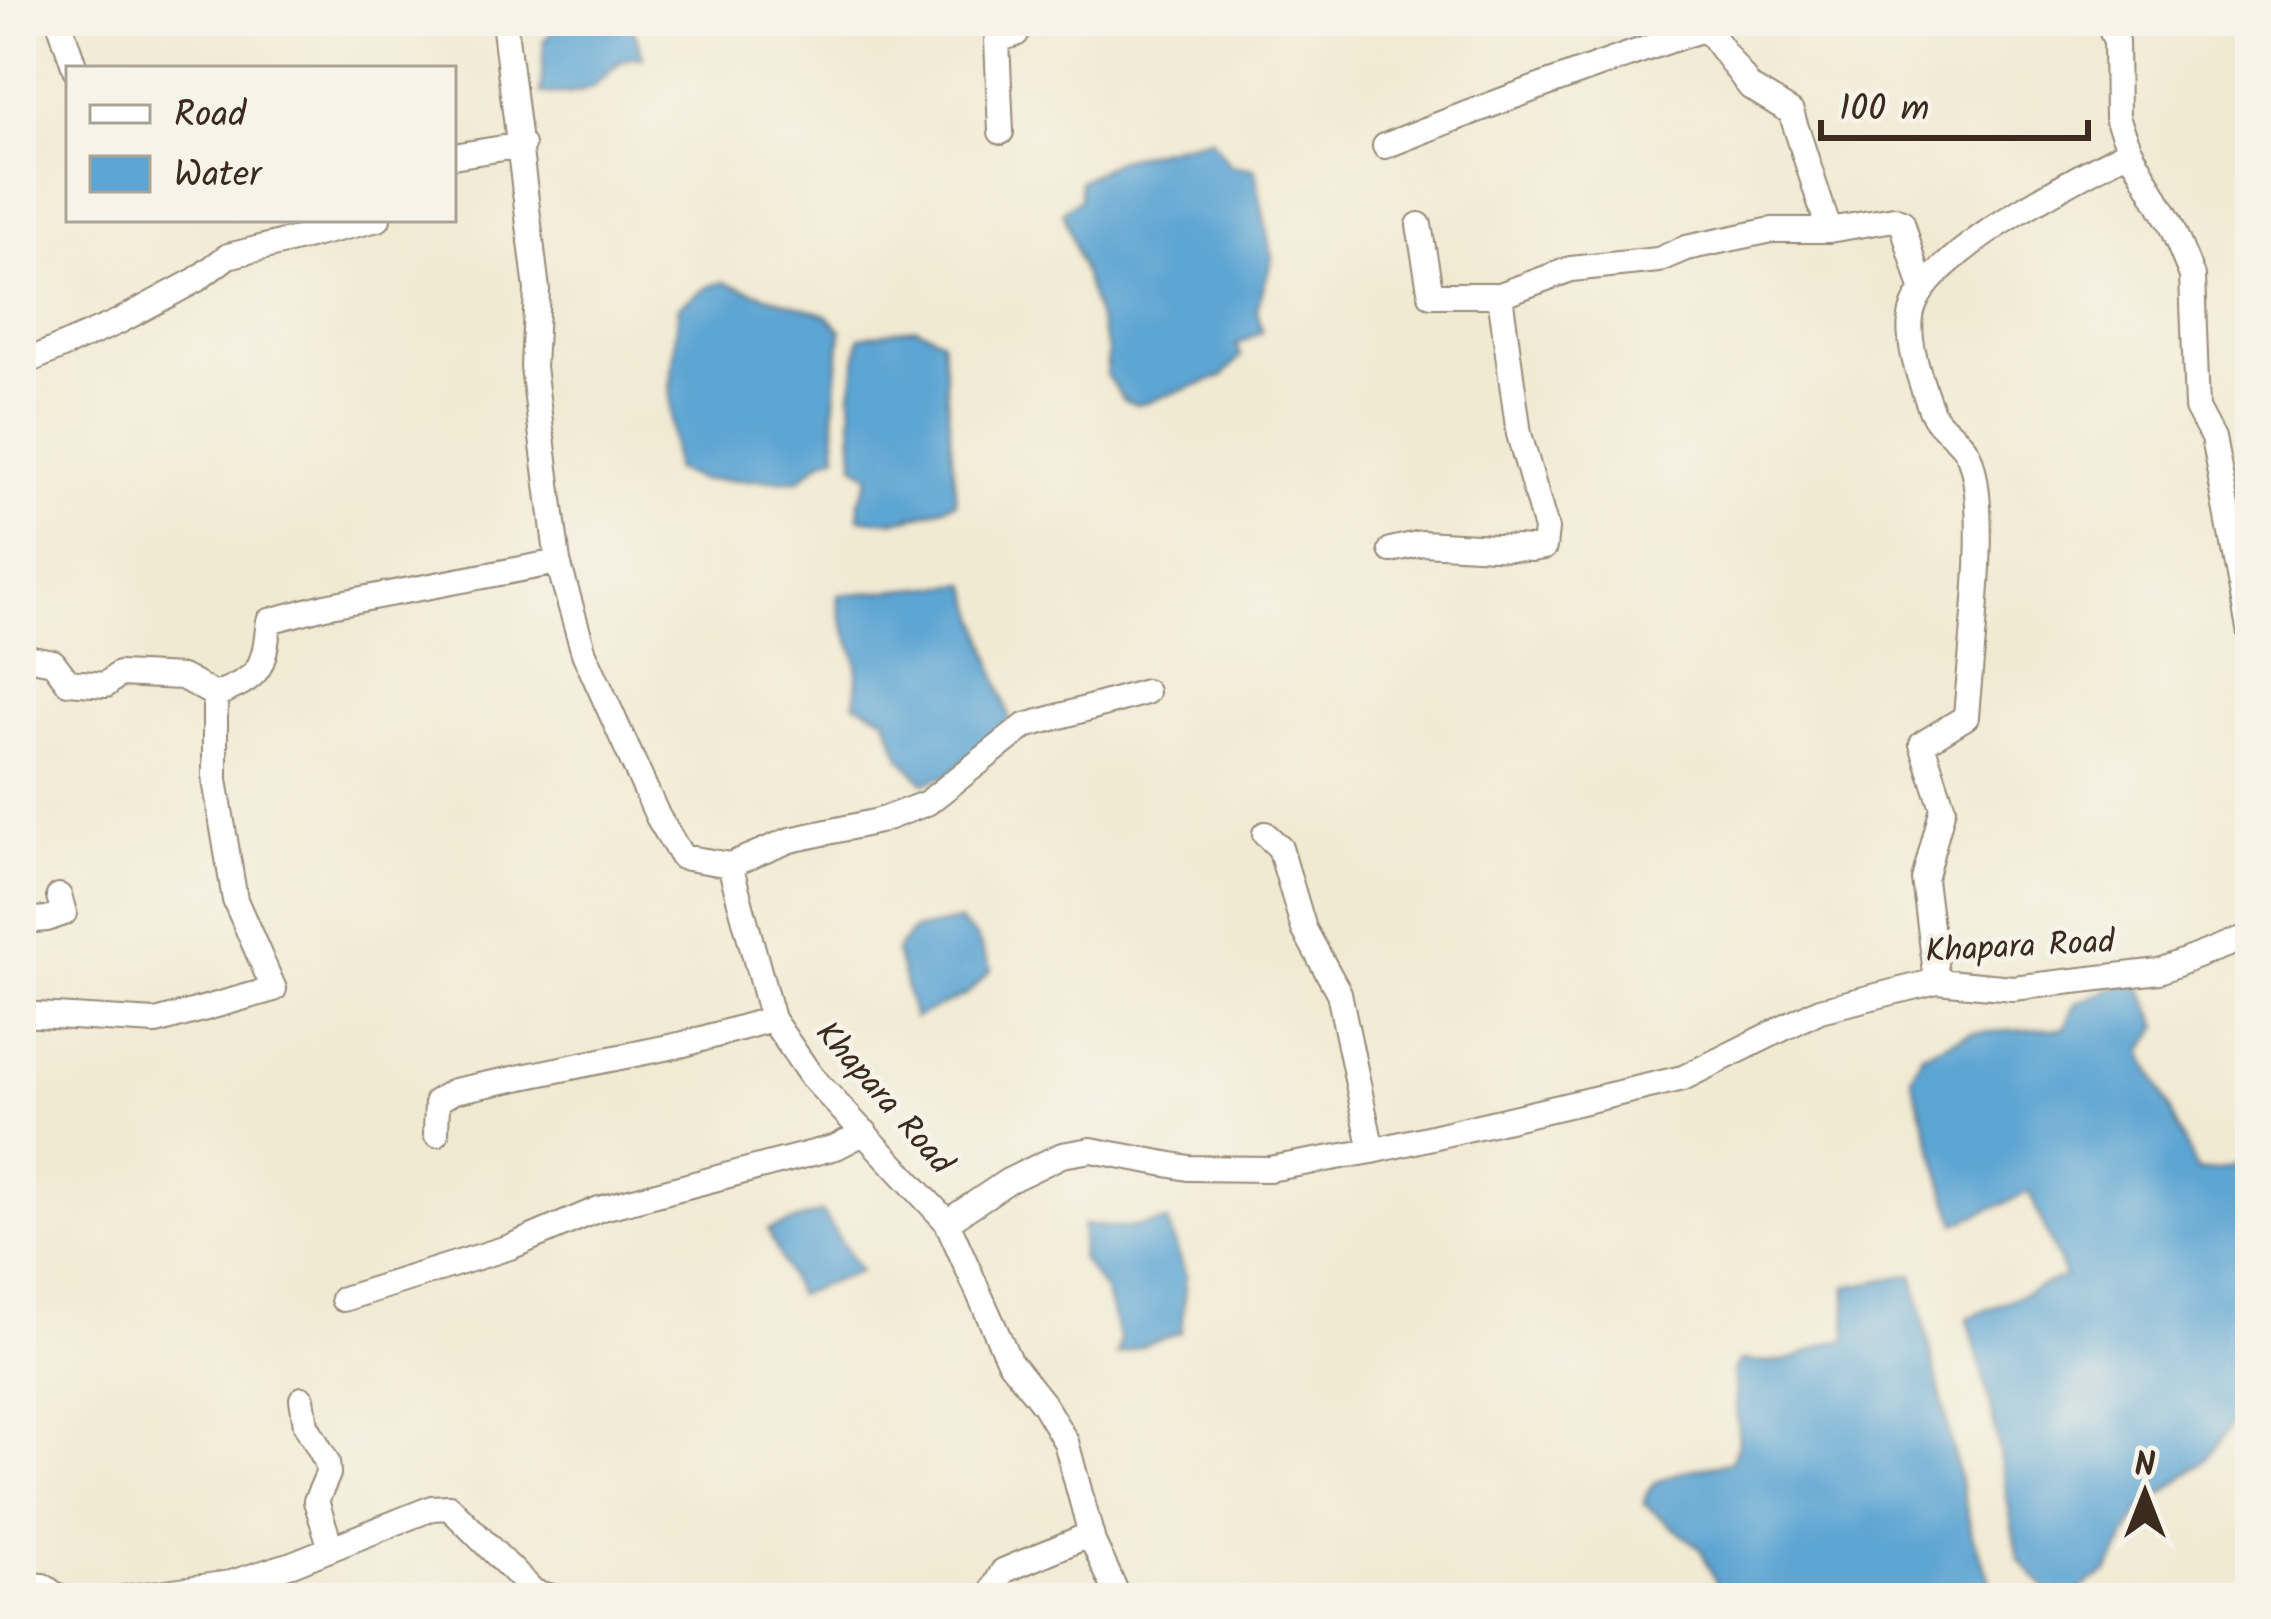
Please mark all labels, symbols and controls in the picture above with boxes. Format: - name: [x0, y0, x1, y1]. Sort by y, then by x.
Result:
- legend: [66, 66, 456, 222]
- scale bar: [1821, 66, 2088, 140]
- text: 100 m: [1839, 82, 1929, 139]
- text: Road: [174, 88, 247, 145]
- text: Water: [174, 148, 263, 205]
- street label: Khapara Road: [1924, 916, 2118, 979]
- street label: Khapara Road: [801, 1010, 966, 1189]
- north arrow: [2085, 1433, 2205, 1553]
- text: N: [2135, 1440, 2156, 1493]

